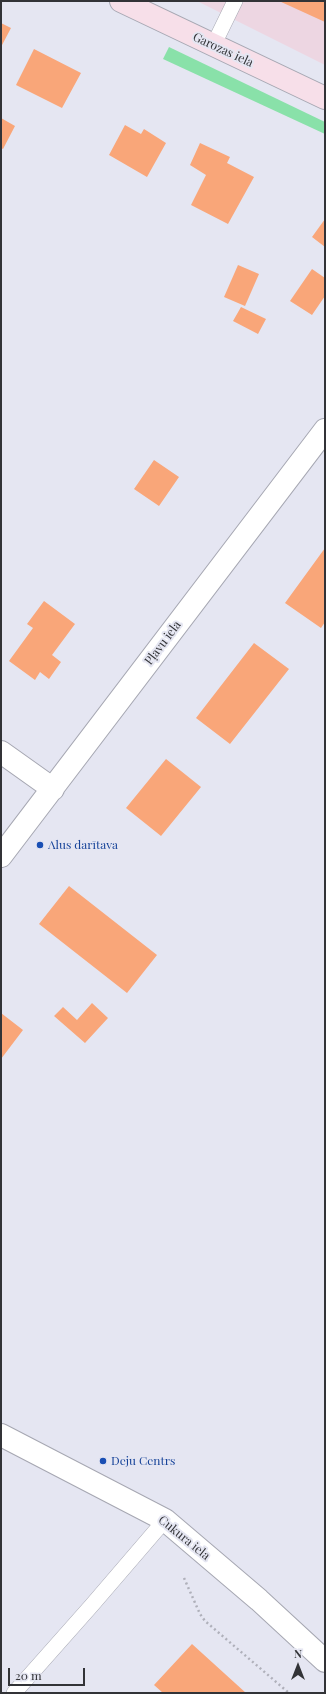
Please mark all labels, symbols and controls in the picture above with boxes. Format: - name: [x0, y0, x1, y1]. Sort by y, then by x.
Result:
- street label: Garozas iela: [190, 30, 256, 70]
- street label: Pļavu iela: [142, 618, 184, 668]
- place label: Alus darītava: [48, 838, 118, 852]
- marker: Alus darītava: [35, 840, 45, 850]
- place label: Deju Centrs: [111, 1454, 175, 1468]
- marker: Deju Centrs: [98, 1456, 108, 1466]
- street label: Cukura iela: [155, 1513, 213, 1563]
- north arrow: [278, 1646, 318, 1686]
- text: N: [294, 1646, 302, 1661]
- scale bar: [10, 1660, 87, 1686]
- text: 20 m: [15, 1667, 42, 1683]

